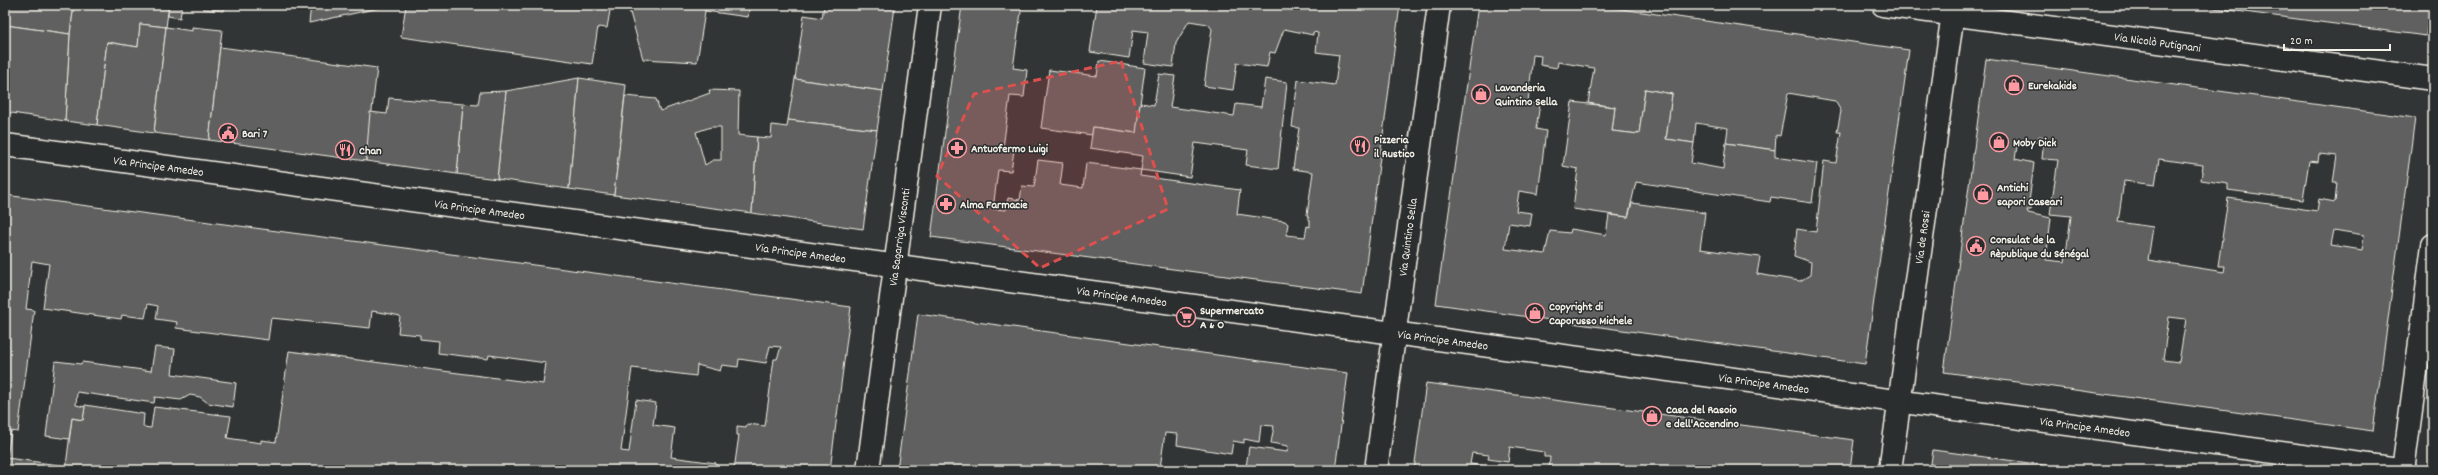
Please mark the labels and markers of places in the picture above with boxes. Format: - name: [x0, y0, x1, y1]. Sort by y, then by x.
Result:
- shop icon: Eurekakids: [2003, 74, 2025, 96]
- place label: Eurekakids: [2028, 78, 2077, 95]
- place label: Lavanderia Quintino Sella: [1495, 80, 1558, 111]
- shop icon: Lavanderia Quintino Sella: [1470, 83, 1492, 105]
- public building icon: Bari 7: [217, 122, 239, 144]
- place label: Bari 7: [242, 126, 268, 143]
- shop icon: Moby Dick: [1988, 131, 2010, 153]
- place label: Pizzeria il Rustico: [1374, 132, 1415, 163]
- restaurant icon: Pizzeria il Rustico: [1349, 135, 1371, 157]
- place label: Moby Dick: [2013, 135, 2056, 152]
- pharmacy icon: Antuofermo Luigi: [946, 137, 968, 159]
- restaurant icon: Chan: [334, 139, 356, 161]
- place label: Antuofermo Luigi: [971, 141, 1049, 158]
- place label: Chan: [359, 143, 382, 160]
- place label: Antichi sapori Caseari: [1997, 180, 2063, 211]
- shop icon: Antichi sapori Caseari: [1972, 183, 1994, 205]
- pharmacy icon: Alma Farmacie: [935, 193, 957, 215]
- place label: Alma Farmacie: [960, 197, 1028, 214]
- place label: Consulat de la Rèpublique du Sénégal: [1990, 232, 2089, 263]
- public building icon: Consulat de la Rèpublique du Sénégal: [1965, 235, 1987, 257]
- place label: Copyright di Caporusso Michele: [1549, 299, 1633, 330]
- shop icon: Copyright di Caporusso Michele: [1524, 302, 1546, 324]
- place label: Supermercato A & O: [1200, 303, 1265, 334]
- supermarket icon: Supermercato A & O: [1175, 306, 1197, 328]
- place label: Casa del Rasoio e dell'Accendino: [1666, 402, 1739, 433]
- shop icon: Casa del Rasoio e dell'Accendino: [1641, 405, 1663, 427]

